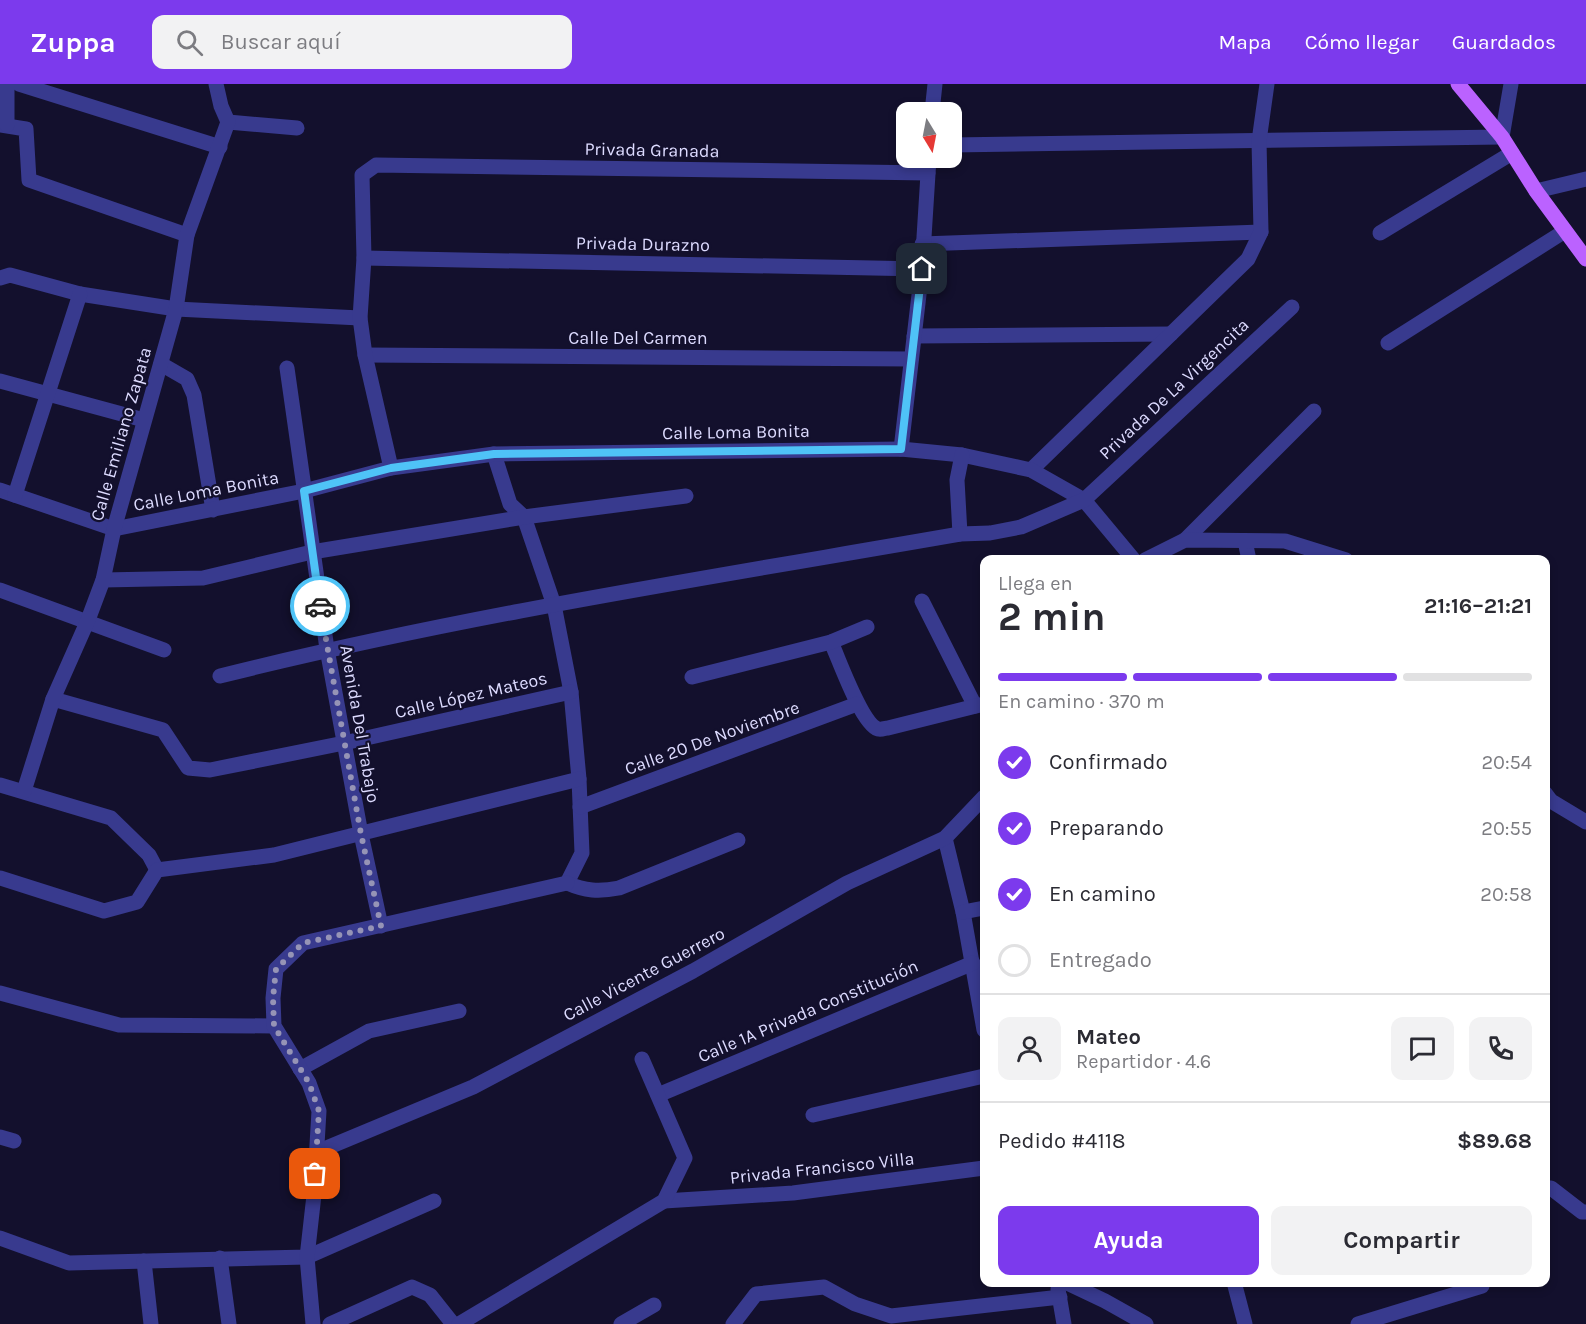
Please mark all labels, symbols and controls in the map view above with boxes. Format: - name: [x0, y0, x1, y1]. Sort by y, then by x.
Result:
- search box: [152, 15, 572, 69]
- text: Zuppa: [30, 26, 116, 59]
- icon: search: [173, 26, 206, 59]
- text: Buscar aquí: [221, 29, 341, 55]
- text: Mapa: [1218, 30, 1272, 54]
- text: Cómo llegar: [1305, 30, 1419, 54]
- text: Guardados: [1452, 30, 1556, 54]
- north arrow: [896, 102, 962, 168]
- map controls: [896, 102, 962, 168]
- street label: Privada Granada: [584, 138, 720, 162]
- street label: Privada Durazno: [576, 232, 710, 256]
- pin: [896, 243, 947, 294]
- icon: home: [905, 252, 938, 285]
- street label: Privada De La Virgencita: [1094, 314, 1254, 464]
- street label: Calle Del Carmen: [568, 327, 708, 349]
- street label: Calle Emiliano Zapata: [86, 345, 156, 523]
- street label: Calle Loma Bonita: [662, 420, 810, 444]
- street label: Calle Loma Bonita: [131, 466, 281, 516]
- text: Llega en: [998, 572, 1073, 595]
- courier: [290, 576, 350, 636]
- icon: car: [304, 590, 337, 623]
- text: 21:16–21:21: [1424, 593, 1532, 619]
- text: 2 min: [998, 594, 1106, 640]
- street label: Avenida Del Trabajo: [335, 643, 385, 805]
- street label: Calle López Mateos: [393, 667, 549, 723]
- text: En camino · 370 m: [998, 690, 1165, 713]
- street label: Calle 20 De Noviembre: [622, 696, 802, 780]
- icon: check: [998, 746, 1031, 779]
- text: Confirmado: [1049, 749, 1168, 775]
- text: 20:54: [1481, 751, 1532, 774]
- icon: check: [998, 812, 1031, 845]
- text: Preparando: [1049, 815, 1164, 841]
- text: 20:55: [1481, 817, 1532, 840]
- icon: check: [998, 878, 1031, 911]
- text: En camino: [1049, 881, 1156, 907]
- text: 20:58: [1480, 883, 1532, 906]
- street label: Calle Vicente Guerrero: [559, 922, 729, 1026]
- text: Entregado: [1049, 947, 1152, 973]
- street label: Calle 1A Privada Constitución: [695, 955, 921, 1067]
- button: person: [998, 1017, 1061, 1080]
- button: chat: [1391, 1017, 1454, 1080]
- button: phone: [1469, 1017, 1532, 1080]
- text: Mateo: [1076, 1024, 1141, 1050]
- text: Repartidor · 4.6: [1076, 1050, 1211, 1073]
- text: Pedido #4118: [998, 1128, 1125, 1154]
- text: $89.68: [1457, 1128, 1532, 1154]
- street label: Privada Francisco Villa: [729, 1147, 915, 1189]
- pin: [289, 1148, 340, 1199]
- icon: bag: [298, 1157, 331, 1190]
- button: Ayuda: [998, 1206, 1259, 1275]
- button: Compartir: [1271, 1206, 1532, 1275]

